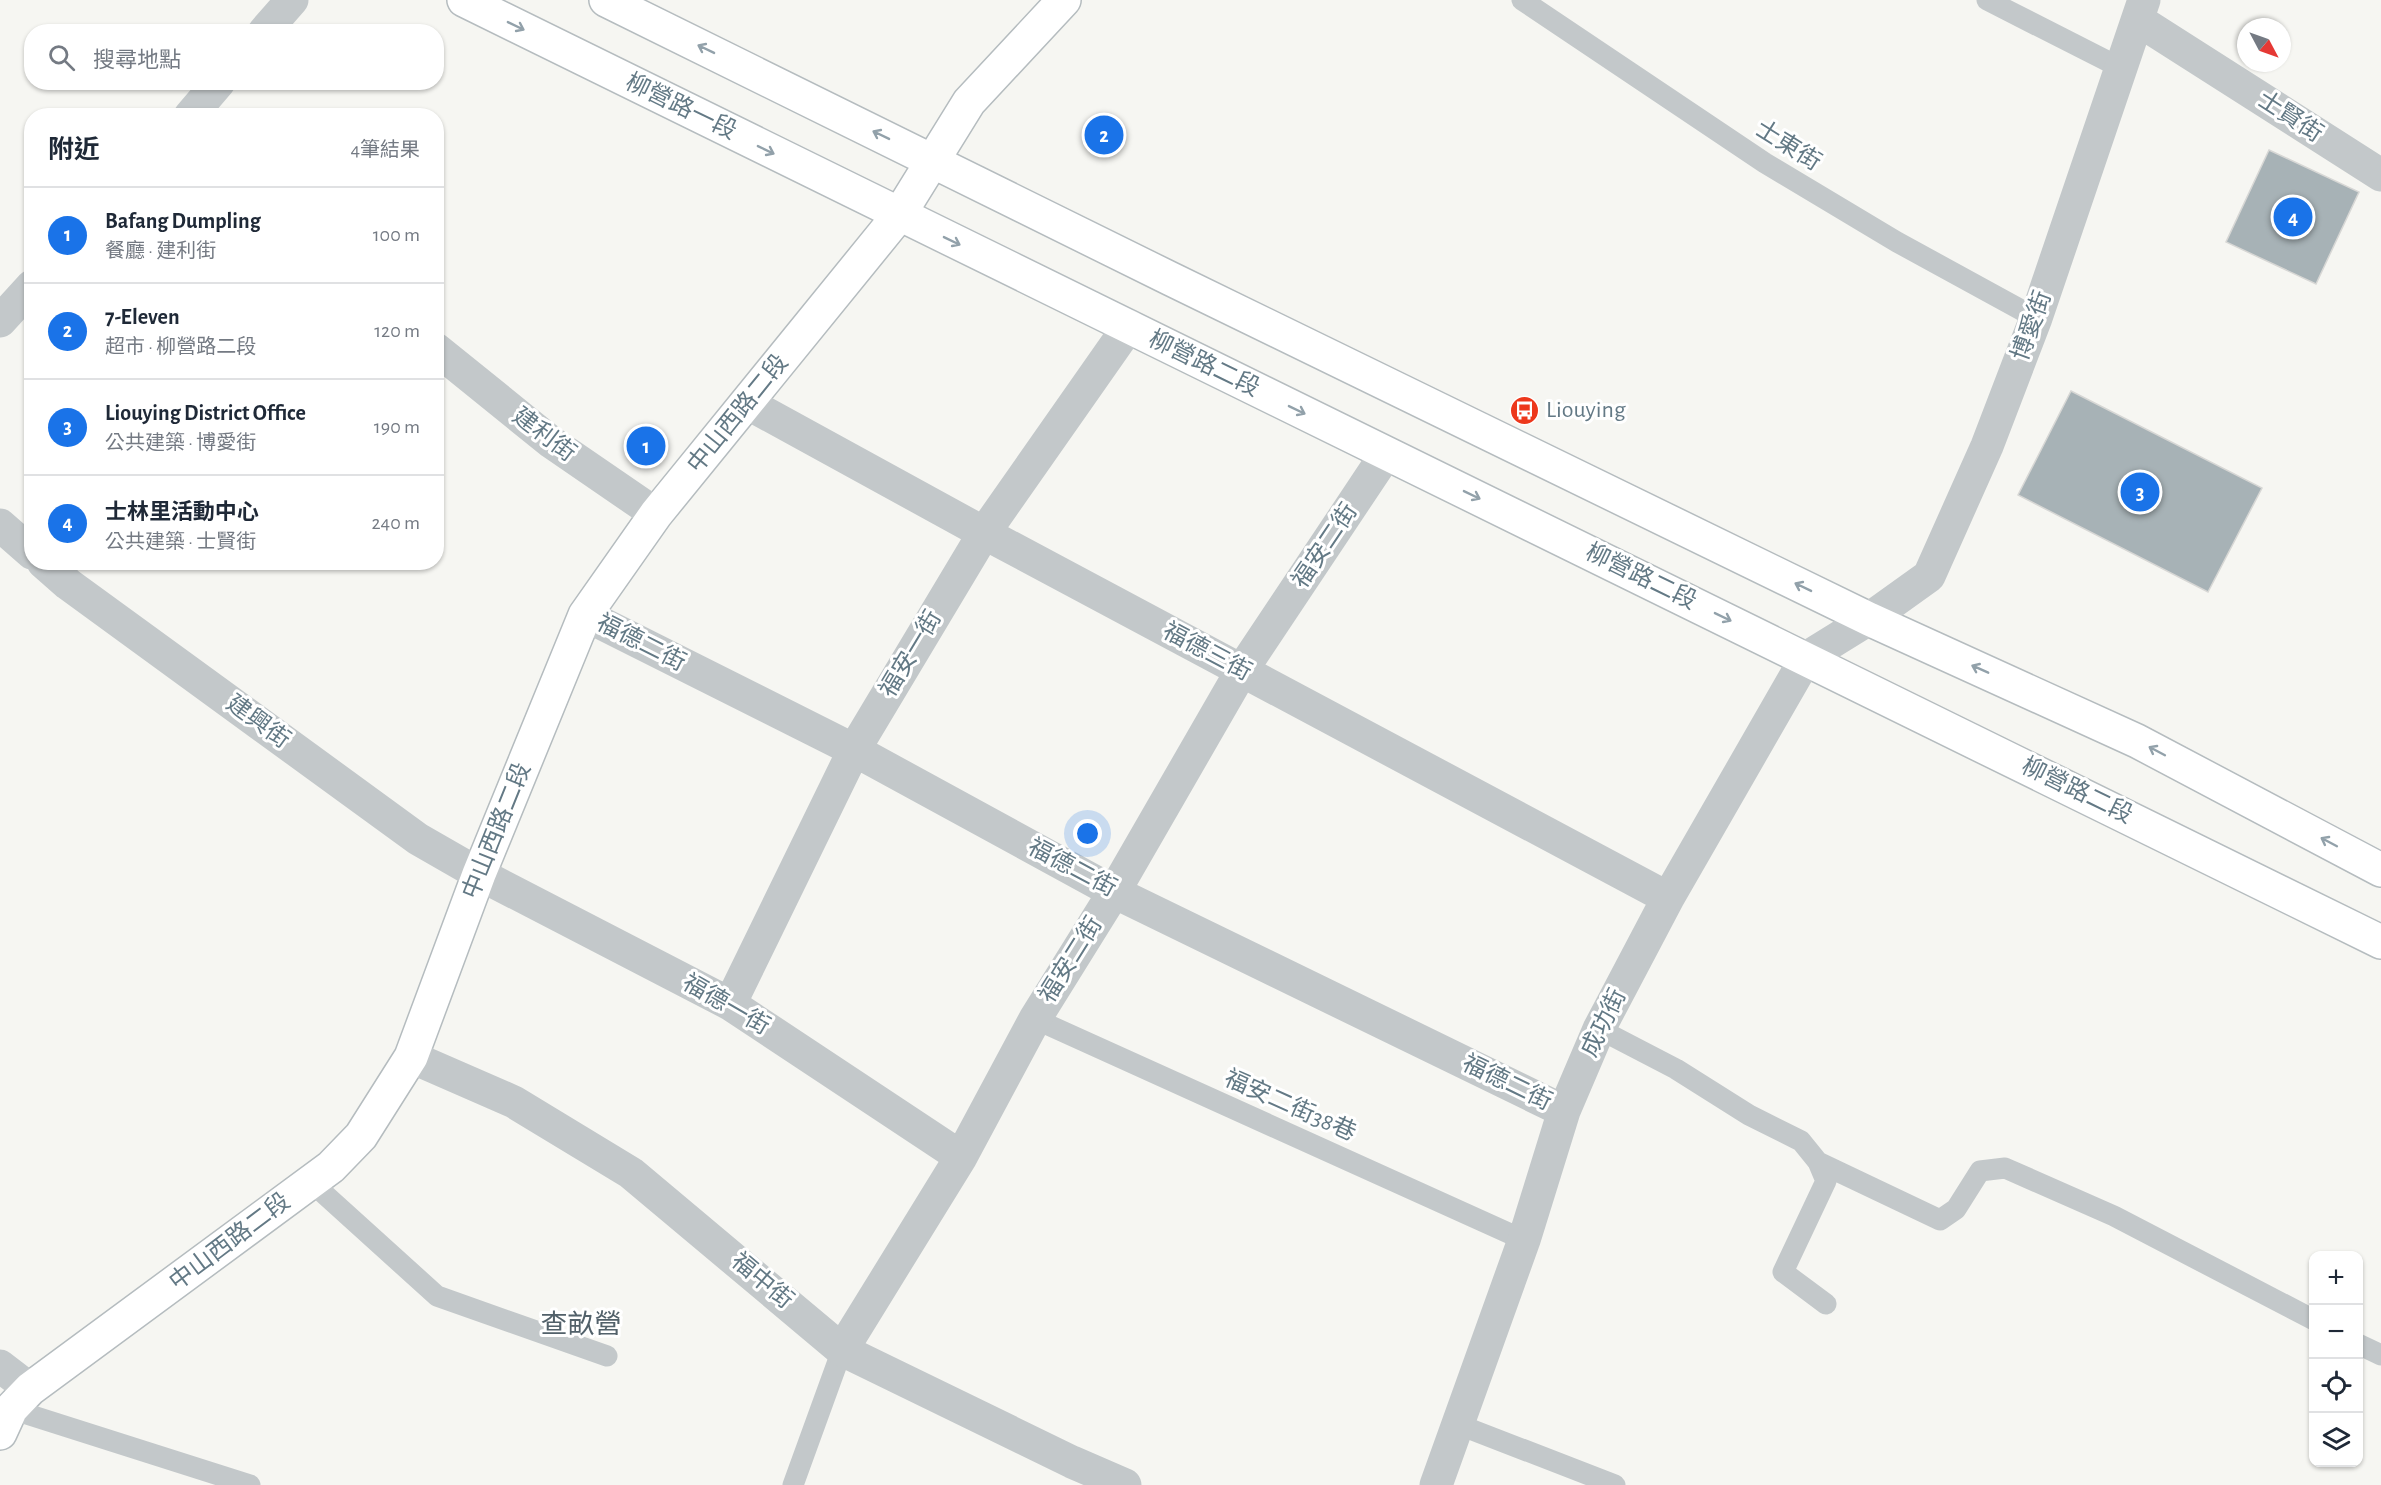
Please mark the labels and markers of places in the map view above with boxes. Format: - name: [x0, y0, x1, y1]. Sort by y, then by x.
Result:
- pin: 2: [1084, 112, 1124, 158]
- pin: 4: [2274, 194, 2312, 240]
- bus stop icon: Liouying: [1509, 394, 1541, 426]
- place label: Liouying: [1546, 398, 1626, 422]
- pin: 1: [626, 424, 666, 468]
- pin: 3: [2120, 470, 2160, 514]

